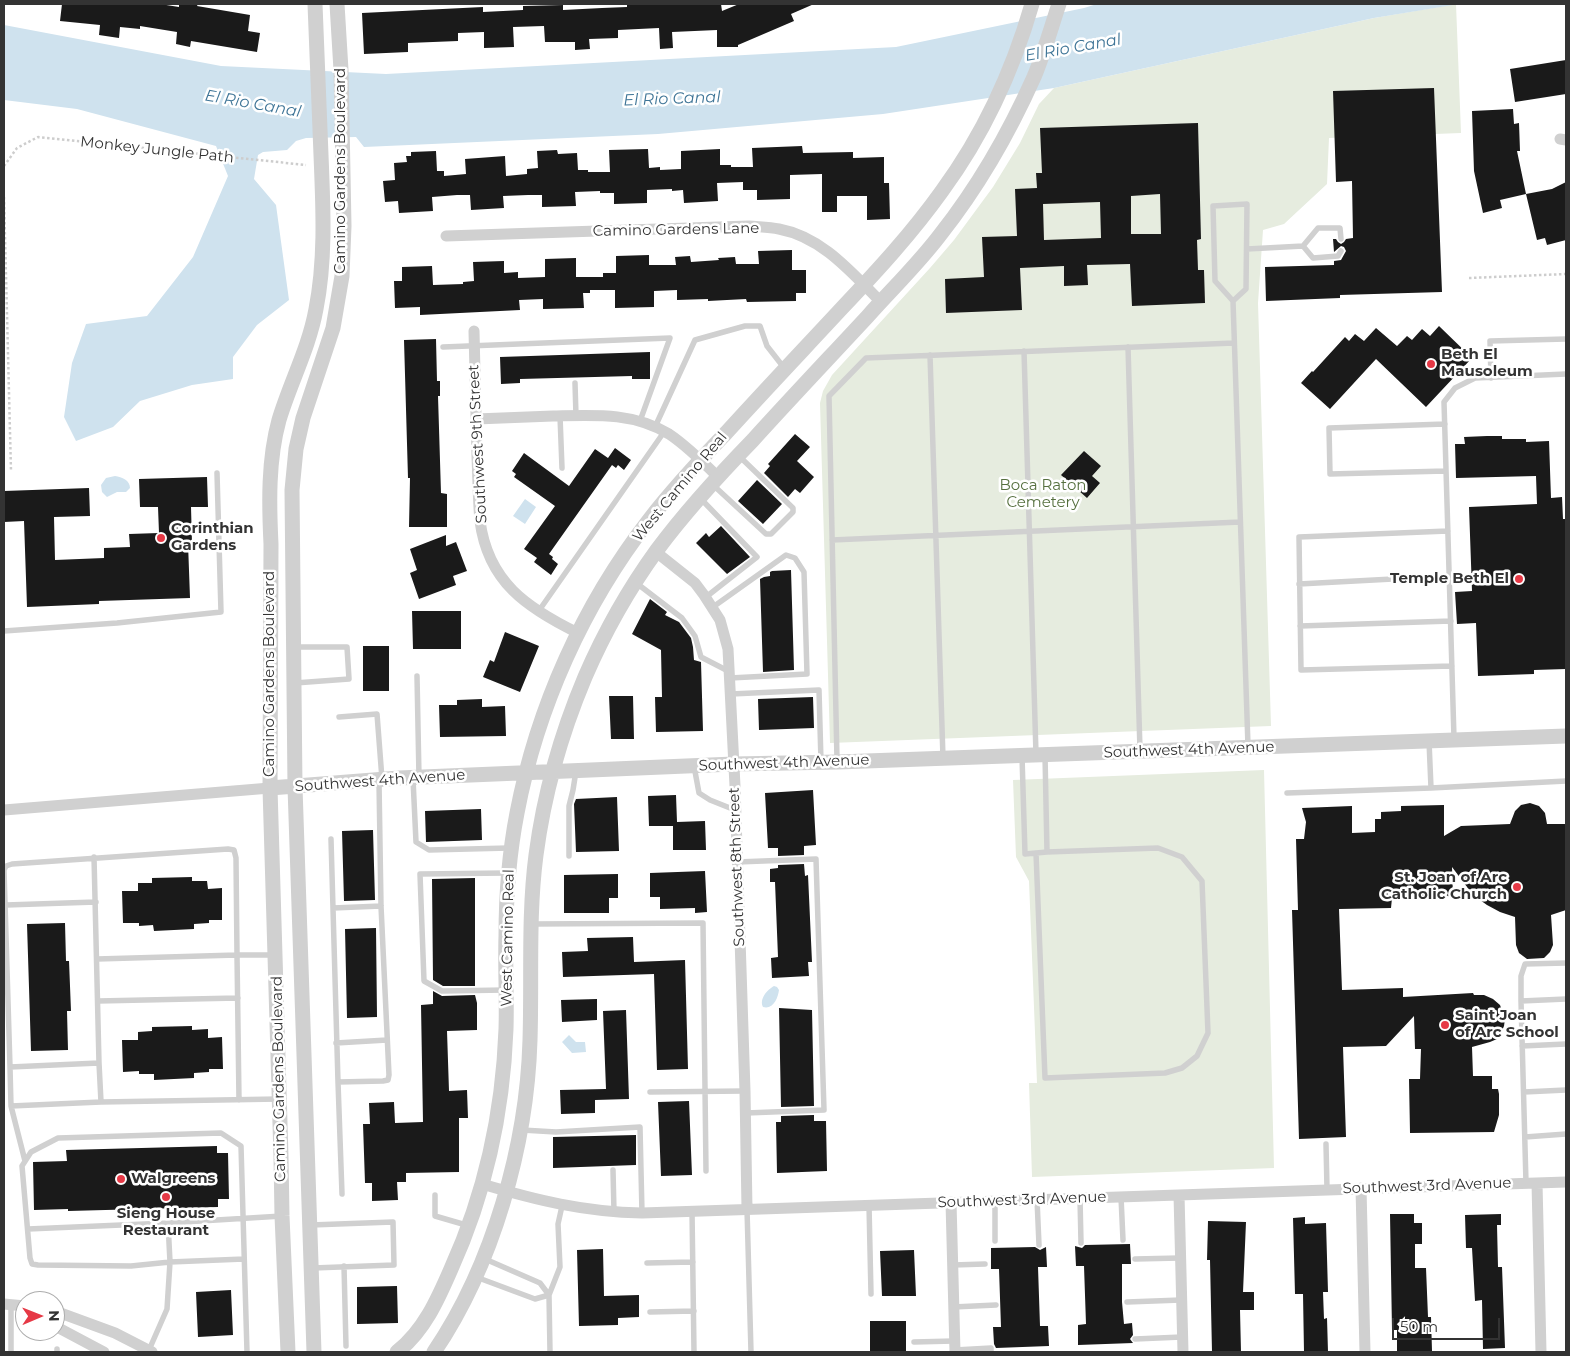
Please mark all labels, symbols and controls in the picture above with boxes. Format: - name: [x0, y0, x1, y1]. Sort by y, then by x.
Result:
- water label: El Rio Canal: [1023, 30, 1123, 66]
- street label: Camino Gardens Boulevard: [332, 68, 350, 274]
- water label: El Rio Canal: [203, 86, 303, 122]
- water label: El Rio Canal: [623, 88, 721, 110]
- street label: Monkey Jungle Path: [79, 133, 235, 167]
- street label: Camino Gardens Lane: [593, 220, 759, 240]
- place label: Beth El Mausoleum: [1441, 346, 1533, 381]
- marker: Beth El Mausoleum: [1425, 358, 1437, 370]
- street label: Southwest 9th Street: [465, 364, 491, 524]
- street label: West Camino Real: [629, 429, 731, 545]
- park label: Boca Raton Cemetery: [1000, 477, 1086, 512]
- place label: Corinthian Gardens: [171, 520, 254, 555]
- marker: Corinthian Gardens: [155, 532, 167, 544]
- place label: Temple Beth El: [1390, 570, 1509, 588]
- street label: Camino Gardens Boulevard: [261, 571, 279, 777]
- marker: Temple Beth El: [1513, 573, 1525, 585]
- street label: Southwest 4th Avenue: [1103, 738, 1275, 762]
- street label: Southwest 4th Avenue: [698, 751, 870, 775]
- street label: Southwest 4th Avenue: [294, 766, 466, 796]
- street label: Southwest 8th Street: [725, 787, 749, 947]
- street label: West Camino Real: [498, 869, 518, 1007]
- place label: St. Joan of Arc Catholic Church: [1381, 869, 1507, 904]
- marker: St. Joan of Arc Catholic Church: [1511, 881, 1523, 893]
- street label: Camino Gardens Boulevard: [268, 976, 290, 1182]
- place label: Saint Joan of Arc School: [1455, 1007, 1559, 1042]
- marker: Saint Joan of Arc School: [1439, 1019, 1451, 1031]
- place label: Walgreens: [131, 1170, 215, 1188]
- marker: Walgreens: [115, 1173, 127, 1185]
- street label: Southwest 3rd Avenue: [1342, 1174, 1512, 1198]
- street label: Southwest 3rd Avenue: [937, 1188, 1107, 1212]
- marker: Sieng House Restaurant: [160, 1191, 172, 1203]
- place label: Sieng House Restaurant: [117, 1205, 215, 1240]
- north arrow: [15, 1291, 65, 1341]
- scale bar: [1395, 1308, 1502, 1340]
- text: N: [45, 1310, 63, 1322]
- text: 50 m: [1400, 1317, 1438, 1336]

